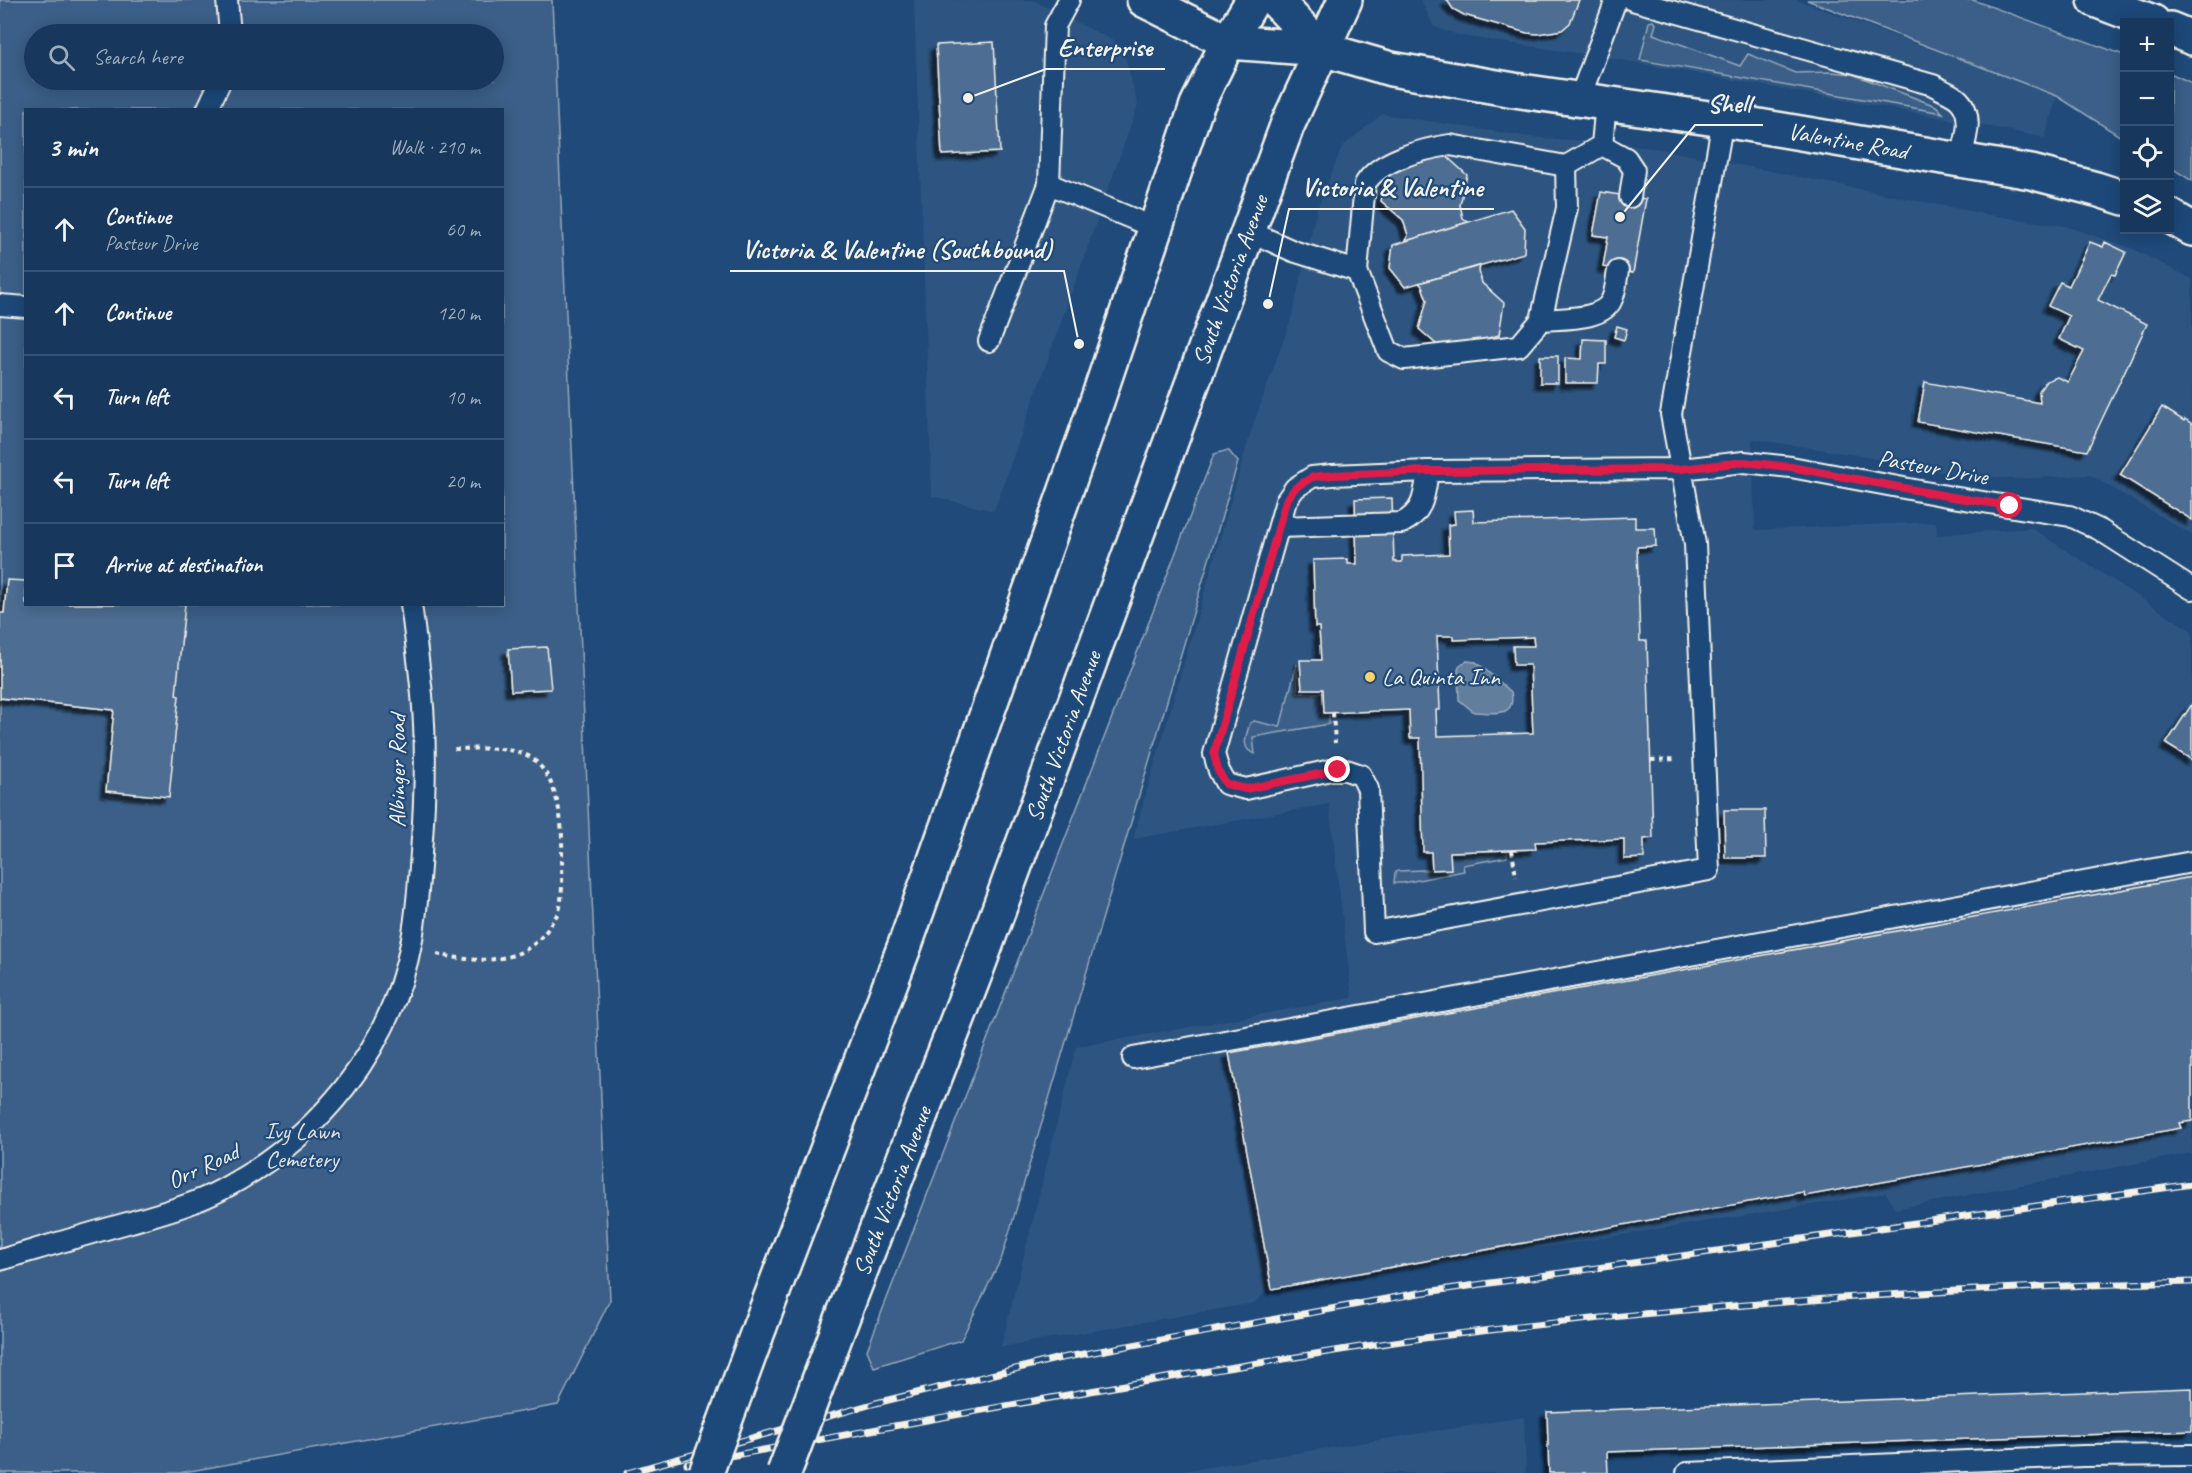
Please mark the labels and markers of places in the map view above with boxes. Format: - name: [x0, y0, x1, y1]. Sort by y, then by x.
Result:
- callout: Enterprise: [1046, 25, 1165, 69]
- callout: Shell: [1695, 81, 1763, 125]
- callout: Victoria & Valentine: [1289, 165, 1494, 209]
- callout: Victoria & Valentine (Southbound): [730, 227, 1064, 271]
- place label: La Quinta Inn: [1382, 662, 1501, 692]
- marker: La Quinta Inn: [1363, 670, 1377, 684]

